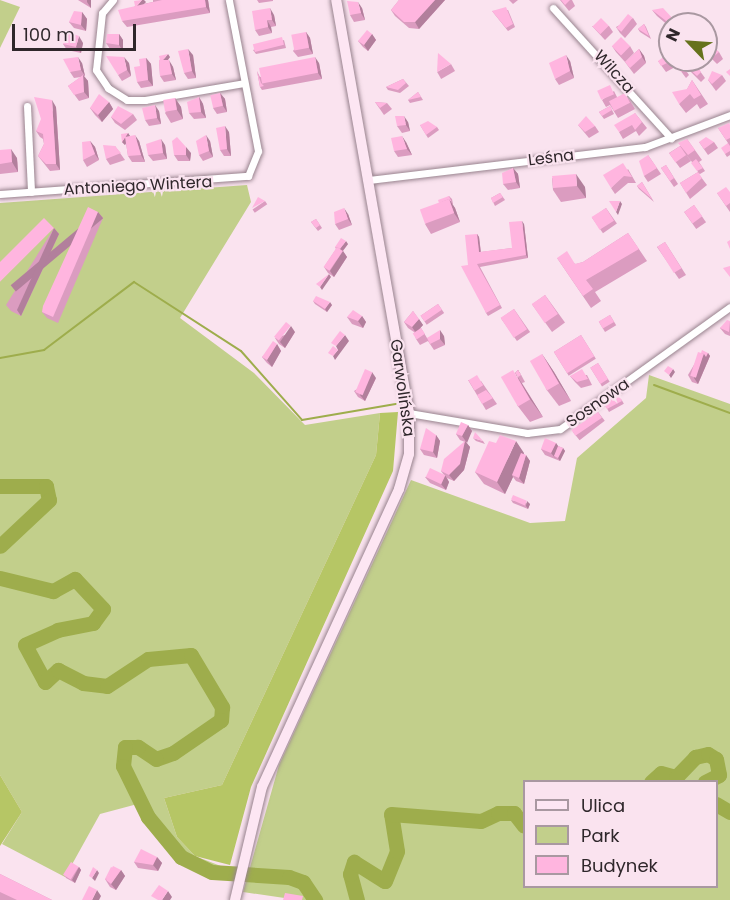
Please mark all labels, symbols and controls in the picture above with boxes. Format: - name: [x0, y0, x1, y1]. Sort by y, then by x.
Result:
- scale bar: [15, 12, 140, 50]
- north arrow: [658, 12, 718, 72]
- text: 100 m: [23, 22, 75, 47]
- text: N: [660, 25, 686, 45]
- street label: Wilcza: [590, 47, 638, 97]
- street label: Leśna: [527, 146, 575, 170]
- street label: Antoniego Wintera: [63, 173, 213, 199]
- street label: Garwolińska: [386, 338, 418, 438]
- street label: Sosnowa: [563, 374, 633, 432]
- legend: [523, 780, 718, 888]
- text: Ulica: [581, 793, 625, 818]
- text: Park: [581, 823, 620, 848]
- text: Budynek: [581, 853, 658, 878]

